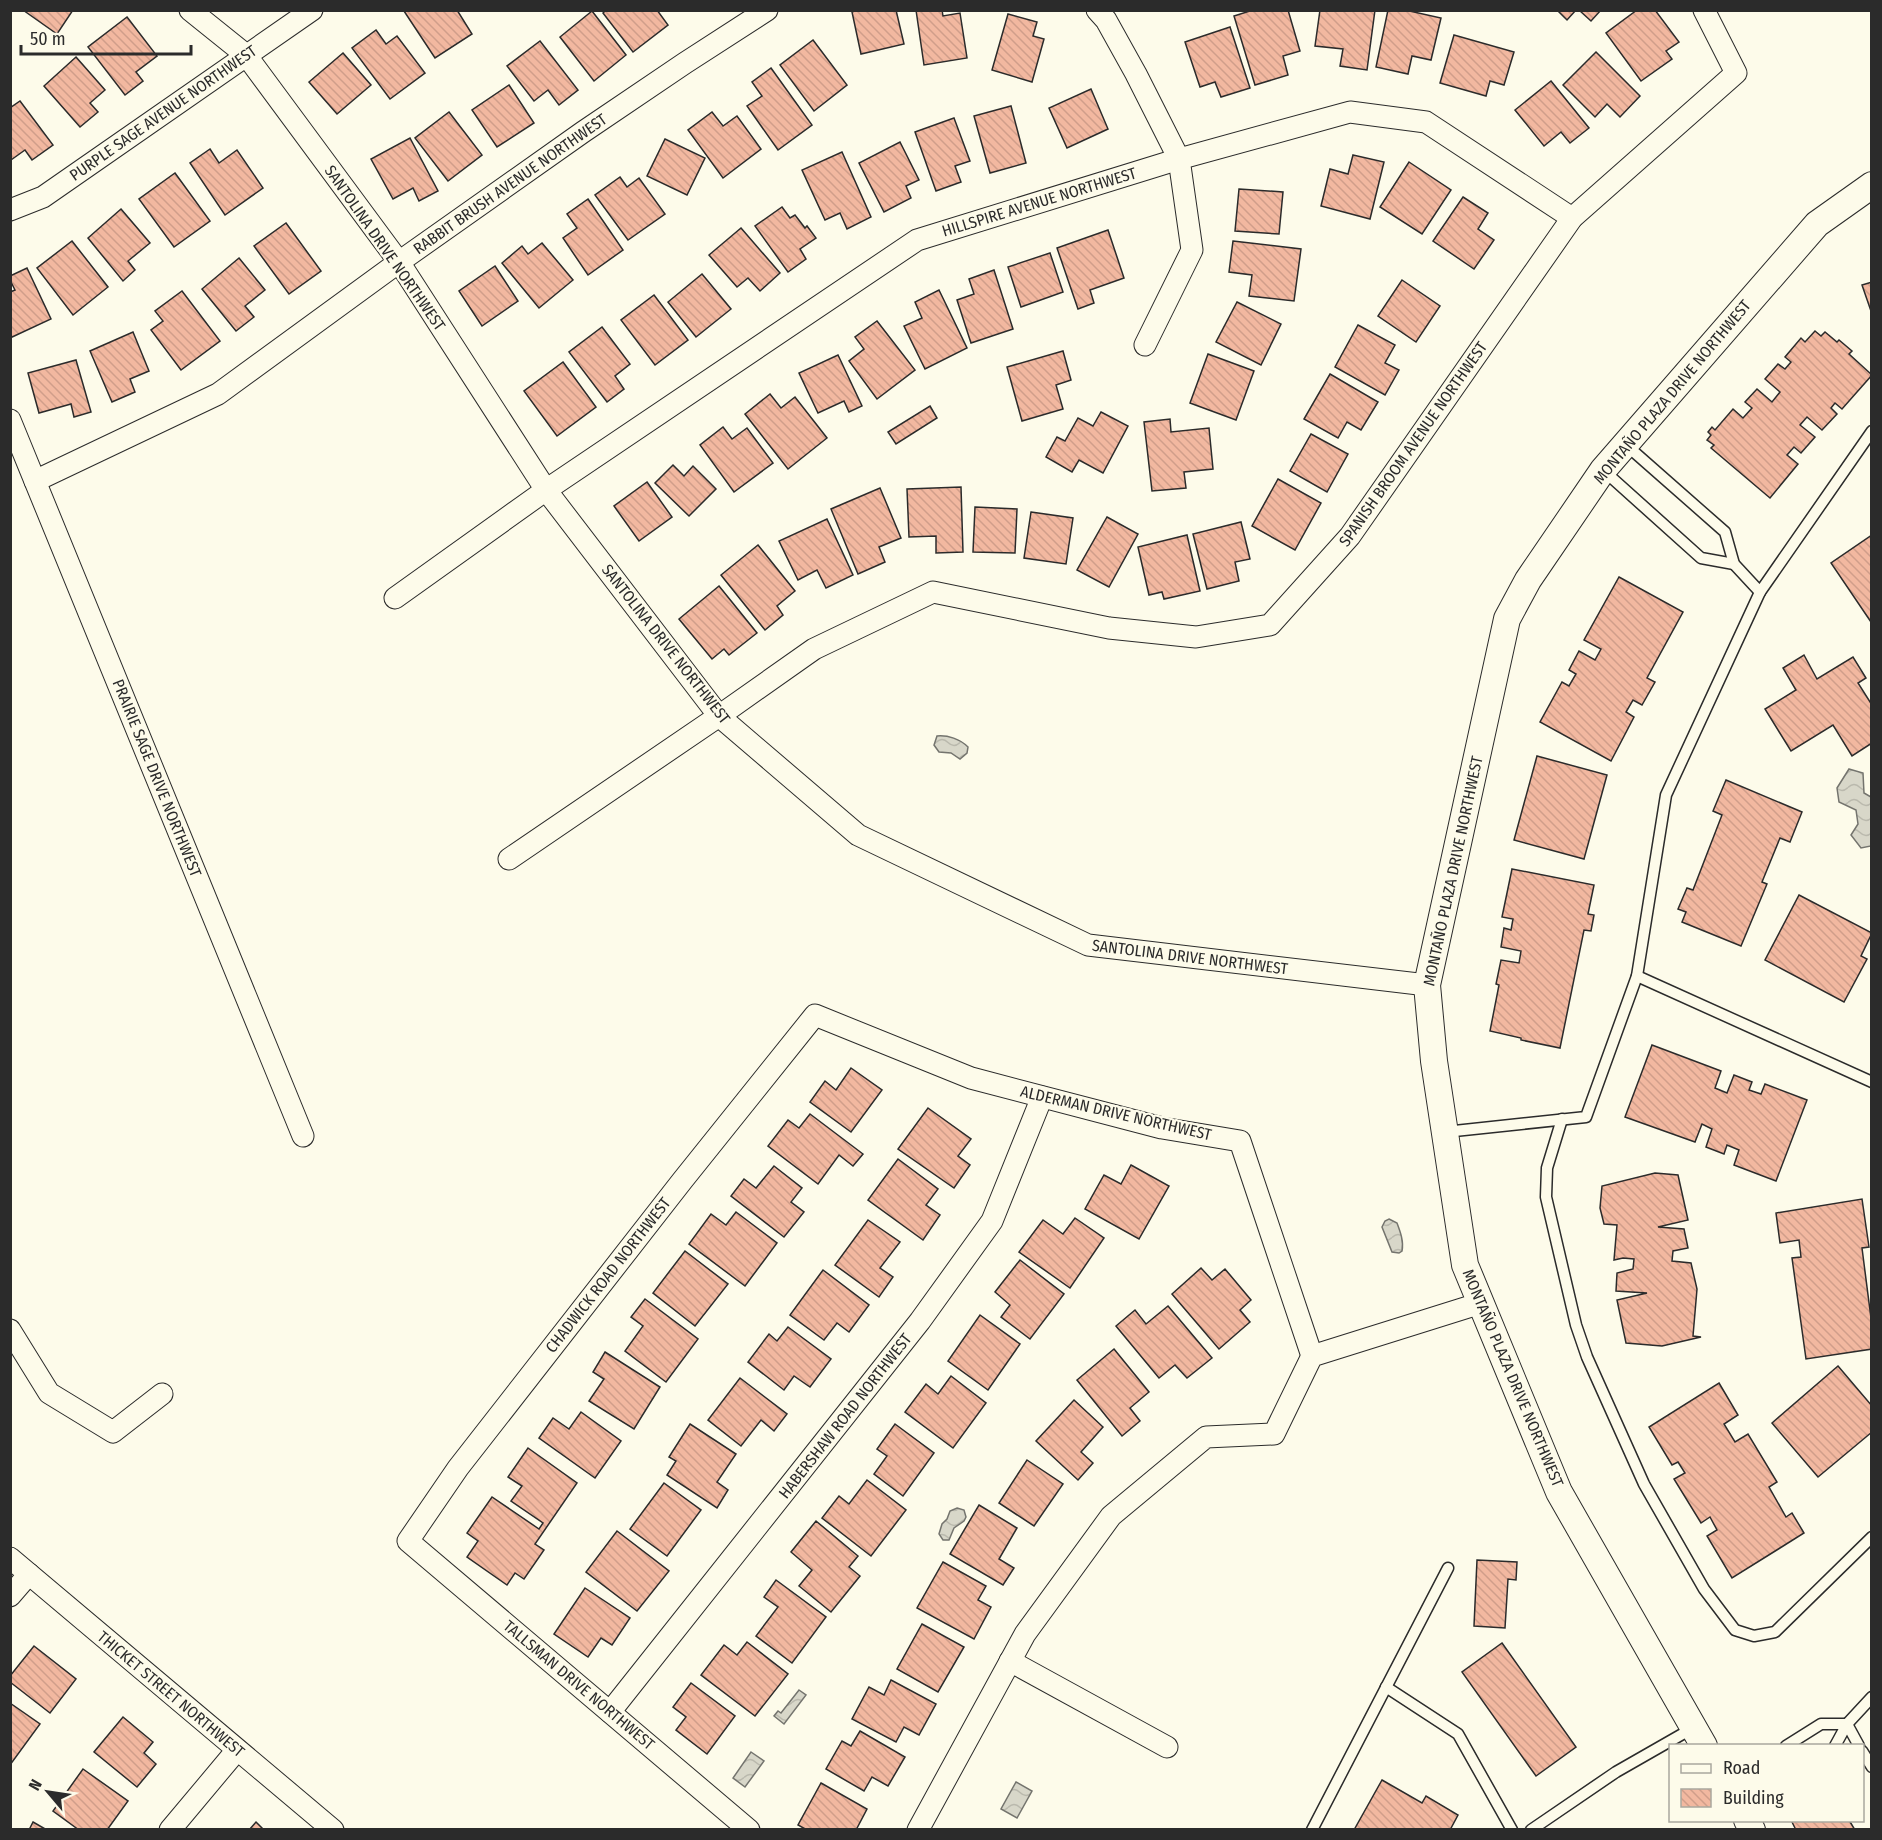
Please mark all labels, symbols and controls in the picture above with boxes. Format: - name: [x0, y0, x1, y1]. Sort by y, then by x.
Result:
- scale bar: [21, 18, 190, 56]
- text: 50 m: [30, 28, 66, 50]
- street label: PURPLE SAGE AVENUE NORTHWEST: [66, 41, 260, 185]
- street label: RABBIT BRUSH AVENUE NORTHWEST: [410, 109, 611, 258]
- street label: SANTOLINA DRIVE NORTHWEST: [321, 162, 450, 335]
- street label: HILLSPIRE AVENUE NORTHWEST: [940, 163, 1139, 241]
- street label: MONTAÑO PLAZA DRIVE NORTHWEST: [1589, 296, 1755, 488]
- street label: SPANISH BROOM AVENUE NORTHWEST: [1335, 338, 1491, 550]
- street label: SANTOLINA DRIVE NORTHWEST: [598, 560, 735, 728]
- street label: PRAIRIE SAGE DRIVE NORTHWEST: [109, 676, 206, 880]
- street label: MONTAÑO PLAZA DRIVE NORTHWEST: [1419, 754, 1487, 988]
- street label: SANTOLINA DRIVE NORTHWEST: [1091, 936, 1290, 979]
- street label: ALDERMAN DRIVE NORTHWEST: [1019, 1082, 1214, 1144]
- street label: CHADWICK ROAD NORTHWEST: [542, 1193, 675, 1356]
- street label: MONTAÑO PLAZA DRIVE NORTHWEST: [1458, 1266, 1568, 1490]
- street label: HABERSHAW ROAD NORTHWEST: [775, 1329, 916, 1502]
- street label: TALLSMAN DRIVE NORTHWEST: [500, 1616, 659, 1754]
- street label: THICKET STREET NORTHWEST: [94, 1627, 249, 1761]
- legend: [1669, 1744, 1864, 1822]
- text: Road: [1723, 1757, 1760, 1779]
- north arrow: [18, 1762, 78, 1822]
- text: N: [25, 1776, 46, 1794]
- text: Building: [1723, 1787, 1784, 1809]

